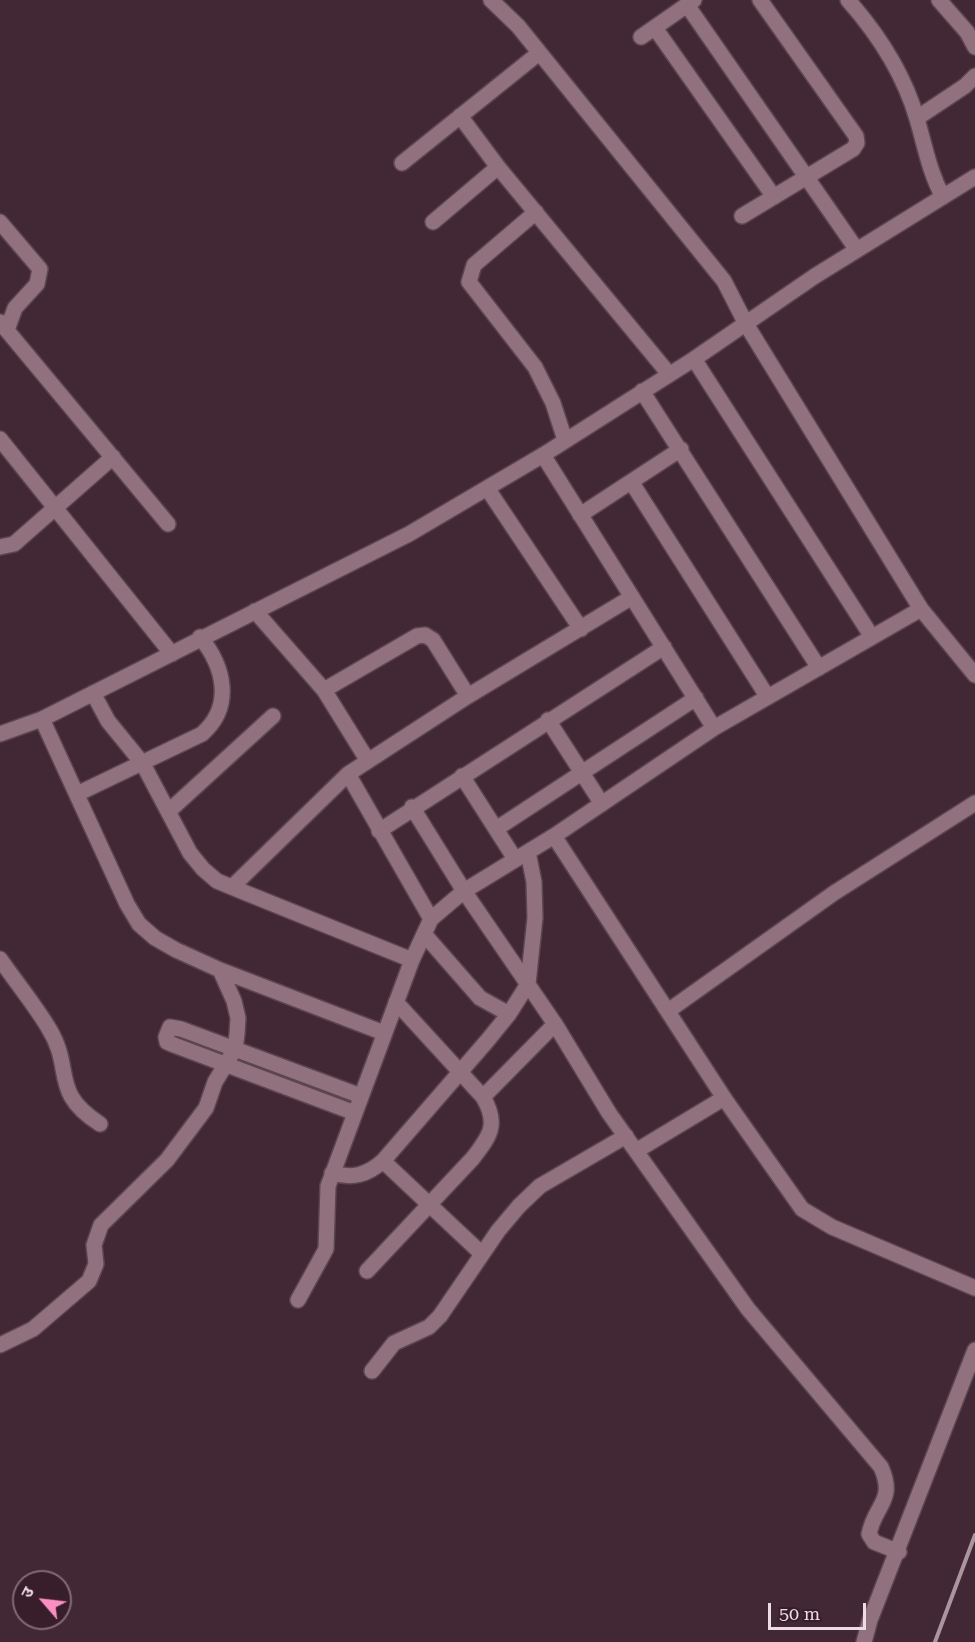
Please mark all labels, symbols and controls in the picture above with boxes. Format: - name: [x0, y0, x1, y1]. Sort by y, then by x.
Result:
- north arrow: [12, 1570, 72, 1630]
- text: उ: [17, 1584, 38, 1601]
- scale bar: [771, 1591, 868, 1629]
- text: 50 m: [779, 1603, 820, 1624]

